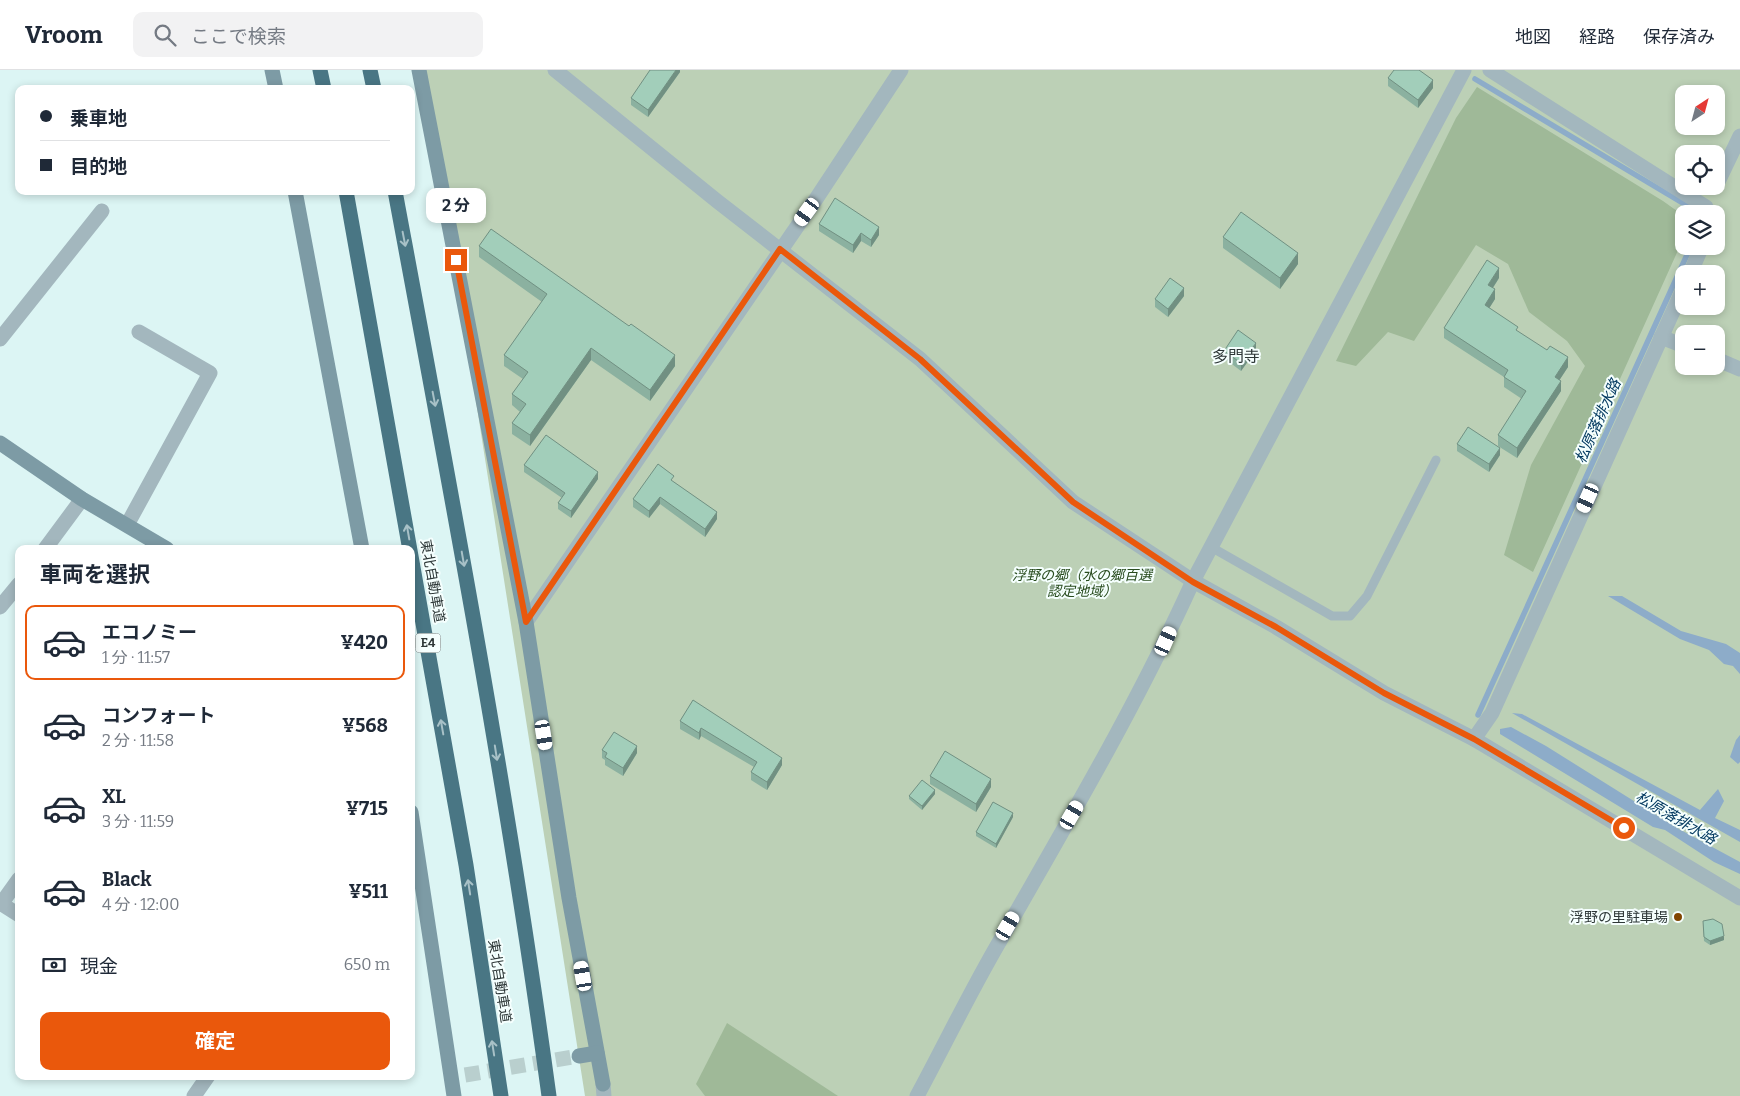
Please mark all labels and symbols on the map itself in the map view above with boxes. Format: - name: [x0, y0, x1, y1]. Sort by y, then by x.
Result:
- north arrow: [1675, 85, 1725, 135]
- callout: 2 分: [426, 188, 486, 222]
- car: [792, 195, 821, 229]
- one-way arrow: [399, 231, 409, 247]
- route end: [445, 249, 467, 271]
- district label: 多門寺: [1212, 347, 1260, 366]
- water label: 松原落排水路: [1571, 374, 1625, 466]
- one-way arrow: [430, 390, 439, 406]
- car: [1575, 481, 1600, 515]
- one-way arrow: [403, 525, 413, 541]
- street label: 東北自動車道: [417, 538, 448, 624]
- one-way arrow: [459, 550, 469, 566]
- park label: 浮野の郷（水の郷百選 認定地域）: [1012, 567, 1154, 600]
- car: [1153, 624, 1178, 658]
- road number: E4: [416, 634, 440, 652]
- one-way arrow: [437, 719, 447, 735]
- car: [534, 719, 553, 751]
- one-way arrow: [492, 745, 502, 761]
- water label: 松原落排水路: [1633, 788, 1721, 849]
- car: [1058, 798, 1085, 832]
- route start: [1613, 817, 1635, 839]
- one-way arrow: [464, 879, 474, 895]
- car: [994, 909, 1021, 943]
- place label: 浮野の里駐車場: [1570, 909, 1668, 926]
- marker: 浮野の里駐車場: [1672, 911, 1684, 923]
- street label: 東北自動車道: [485, 938, 514, 1024]
- car: [573, 960, 592, 992]
- one-way arrow: [488, 1040, 498, 1056]

